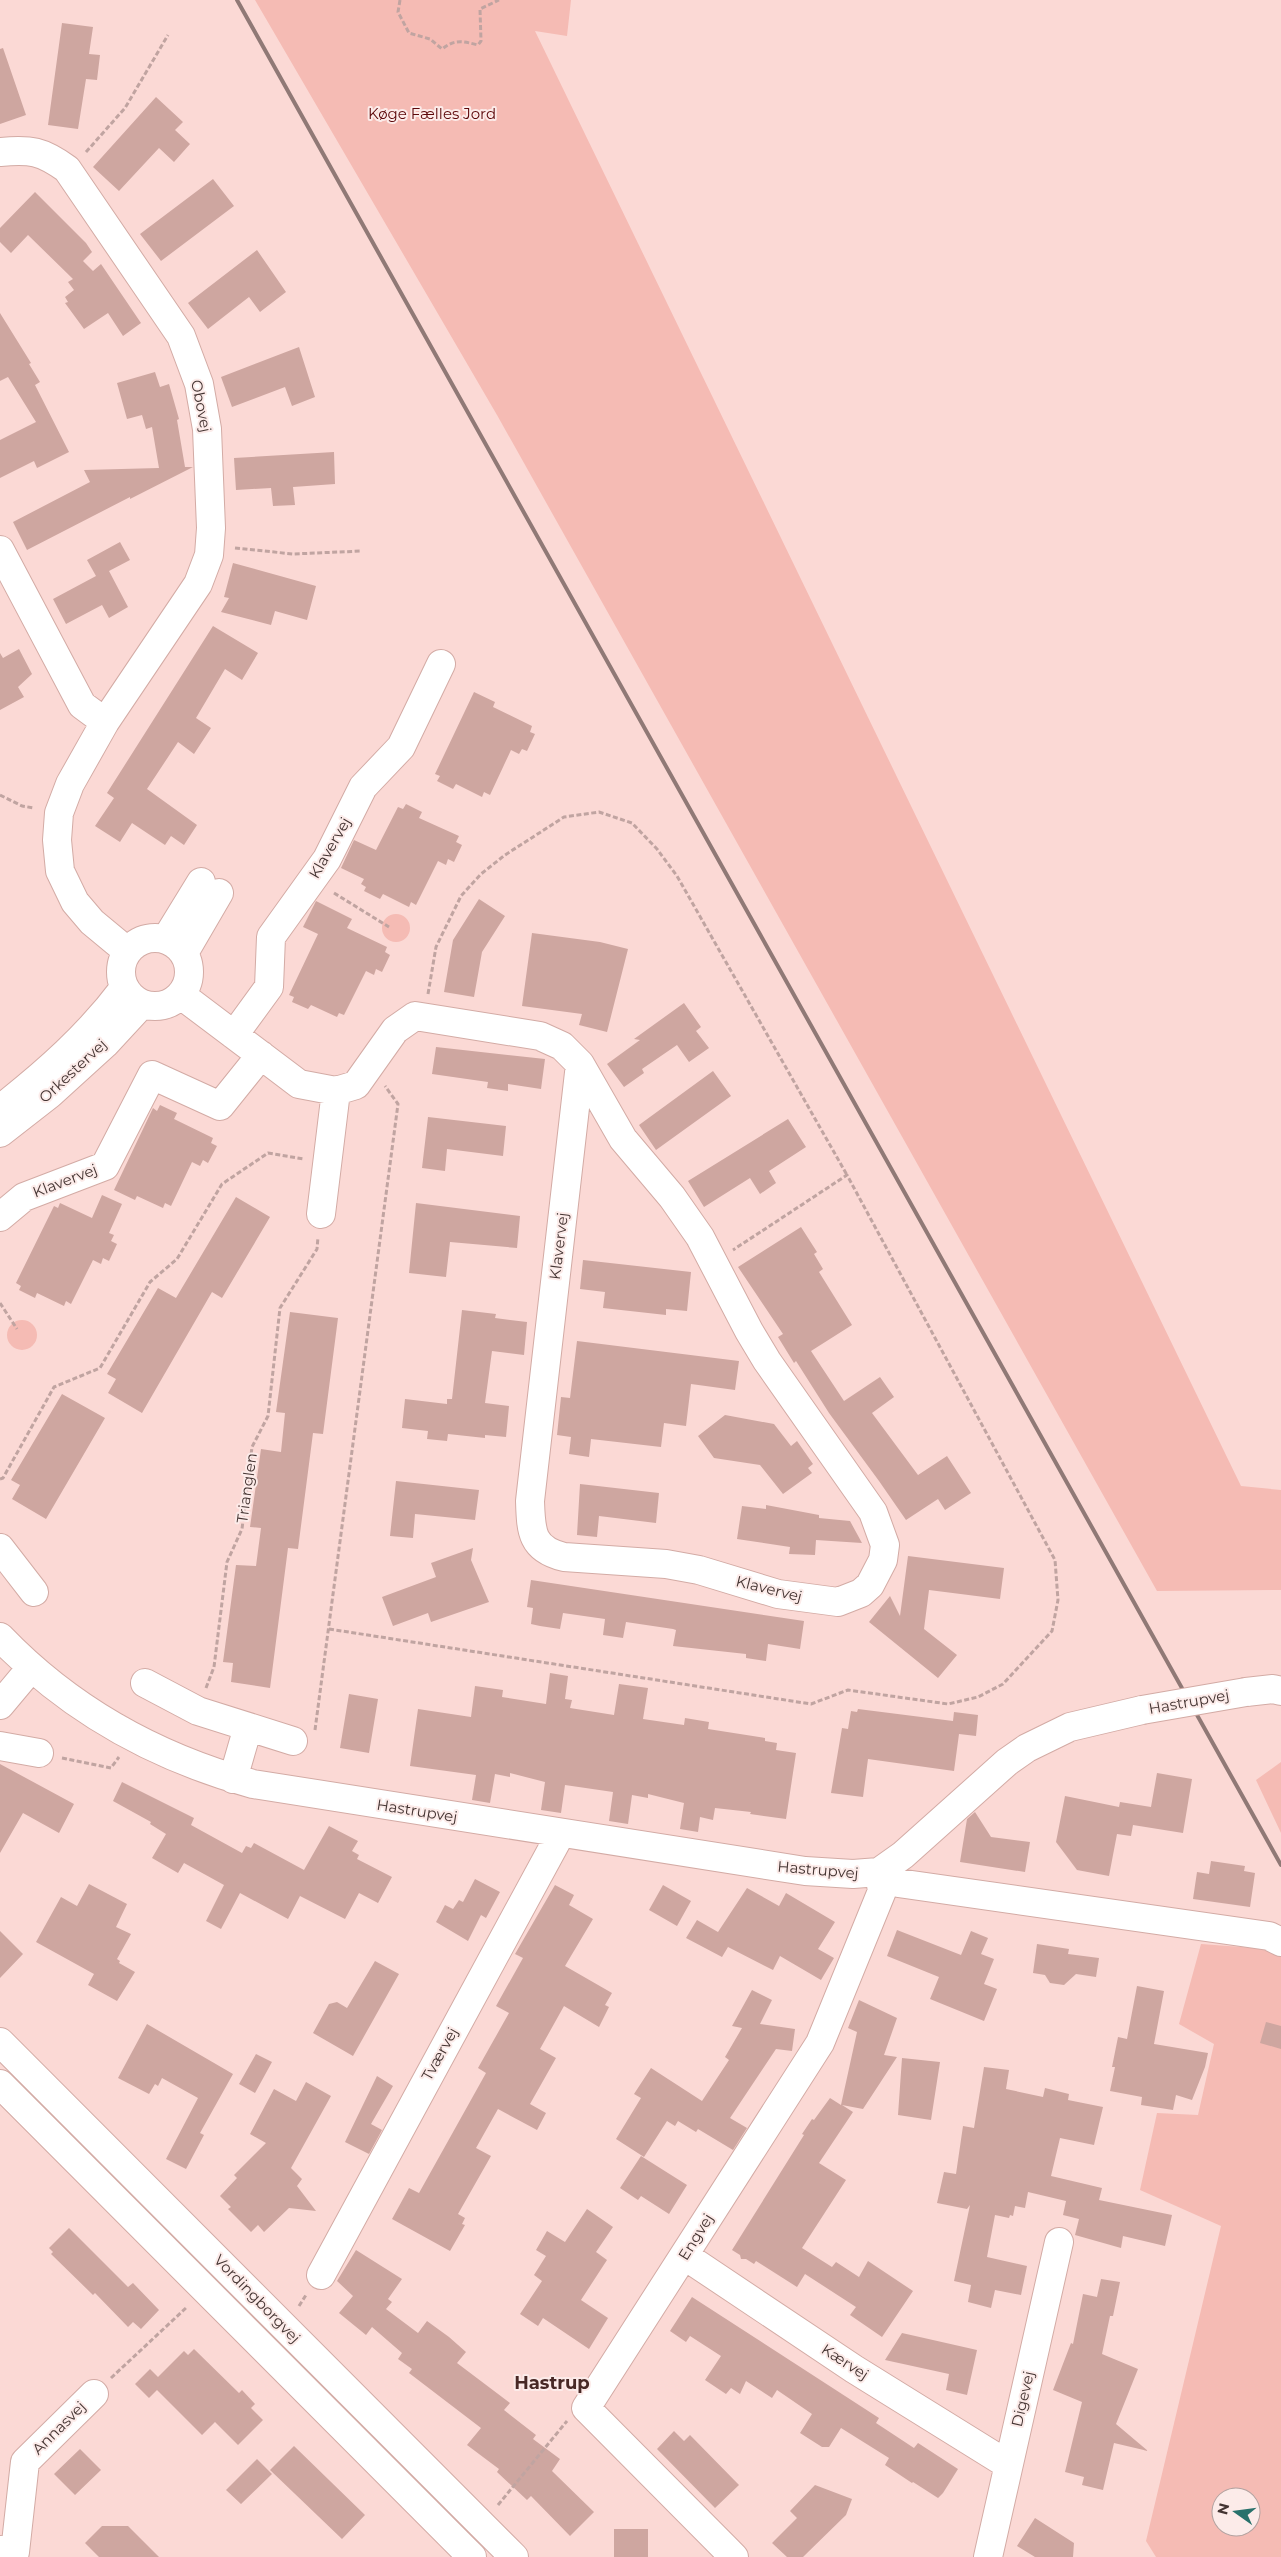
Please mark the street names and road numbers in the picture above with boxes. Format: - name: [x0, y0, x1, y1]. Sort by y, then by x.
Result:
- street label: Obovej: [187, 378, 216, 434]
- street label: Klavervej: [304, 814, 355, 882]
- street label: Orkestervej: [35, 1034, 110, 1107]
- street label: Klavervej: [30, 1160, 100, 1202]
- street label: Klavervej: [545, 1211, 572, 1281]
- street label: Trianglen: [232, 1452, 261, 1524]
- street label: Klavervej: [734, 1571, 804, 1606]
- street label: Hastrupvej: [1147, 1685, 1231, 1718]
- street label: Hastrupvej: [375, 1795, 459, 1826]
- street label: Hastrupvej: [777, 1856, 859, 1883]
- street label: Tværvej: [417, 2024, 462, 2084]
- street label: Engvej: [674, 2210, 717, 2264]
- street label: Vordingborgvej: [210, 2250, 305, 2347]
- street label: Kærvej: [818, 2339, 872, 2384]
- street label: Digevej: [1007, 2369, 1038, 2429]
- street label: Annasvej: [28, 2397, 89, 2458]

